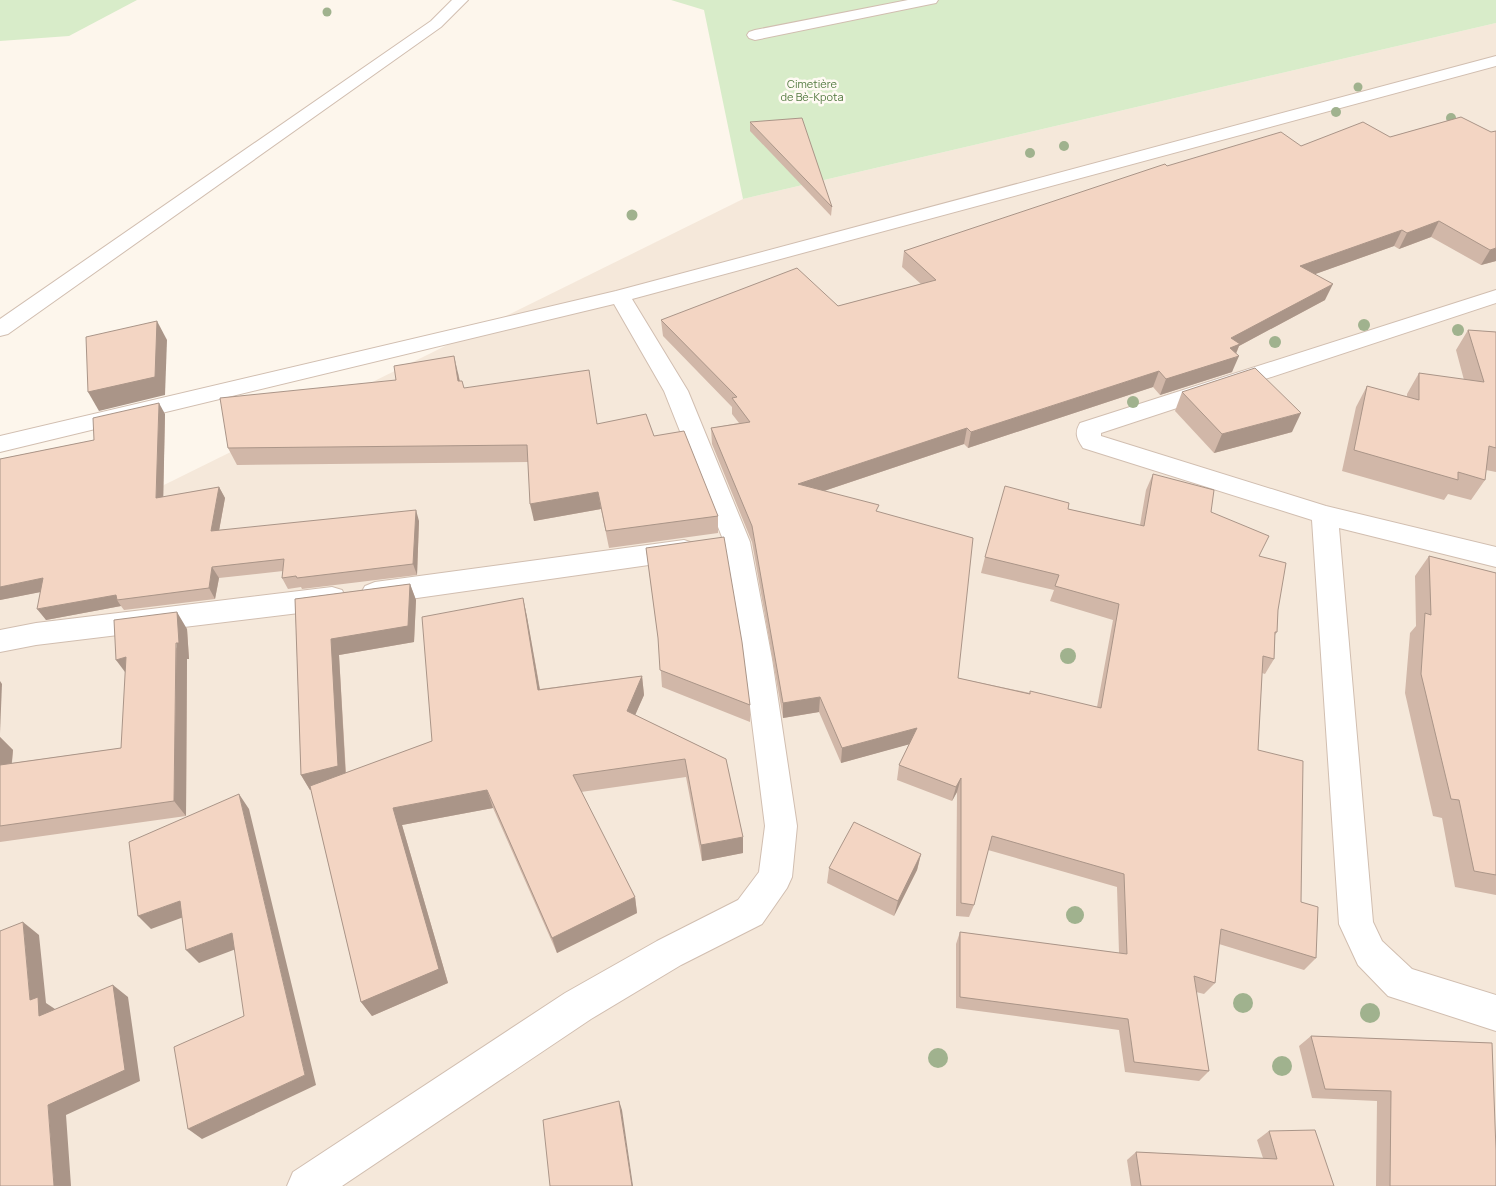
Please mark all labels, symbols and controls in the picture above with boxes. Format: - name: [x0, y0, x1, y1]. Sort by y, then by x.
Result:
- park label: Cimetière de Bè-Kpota: [780, 76, 844, 104]

